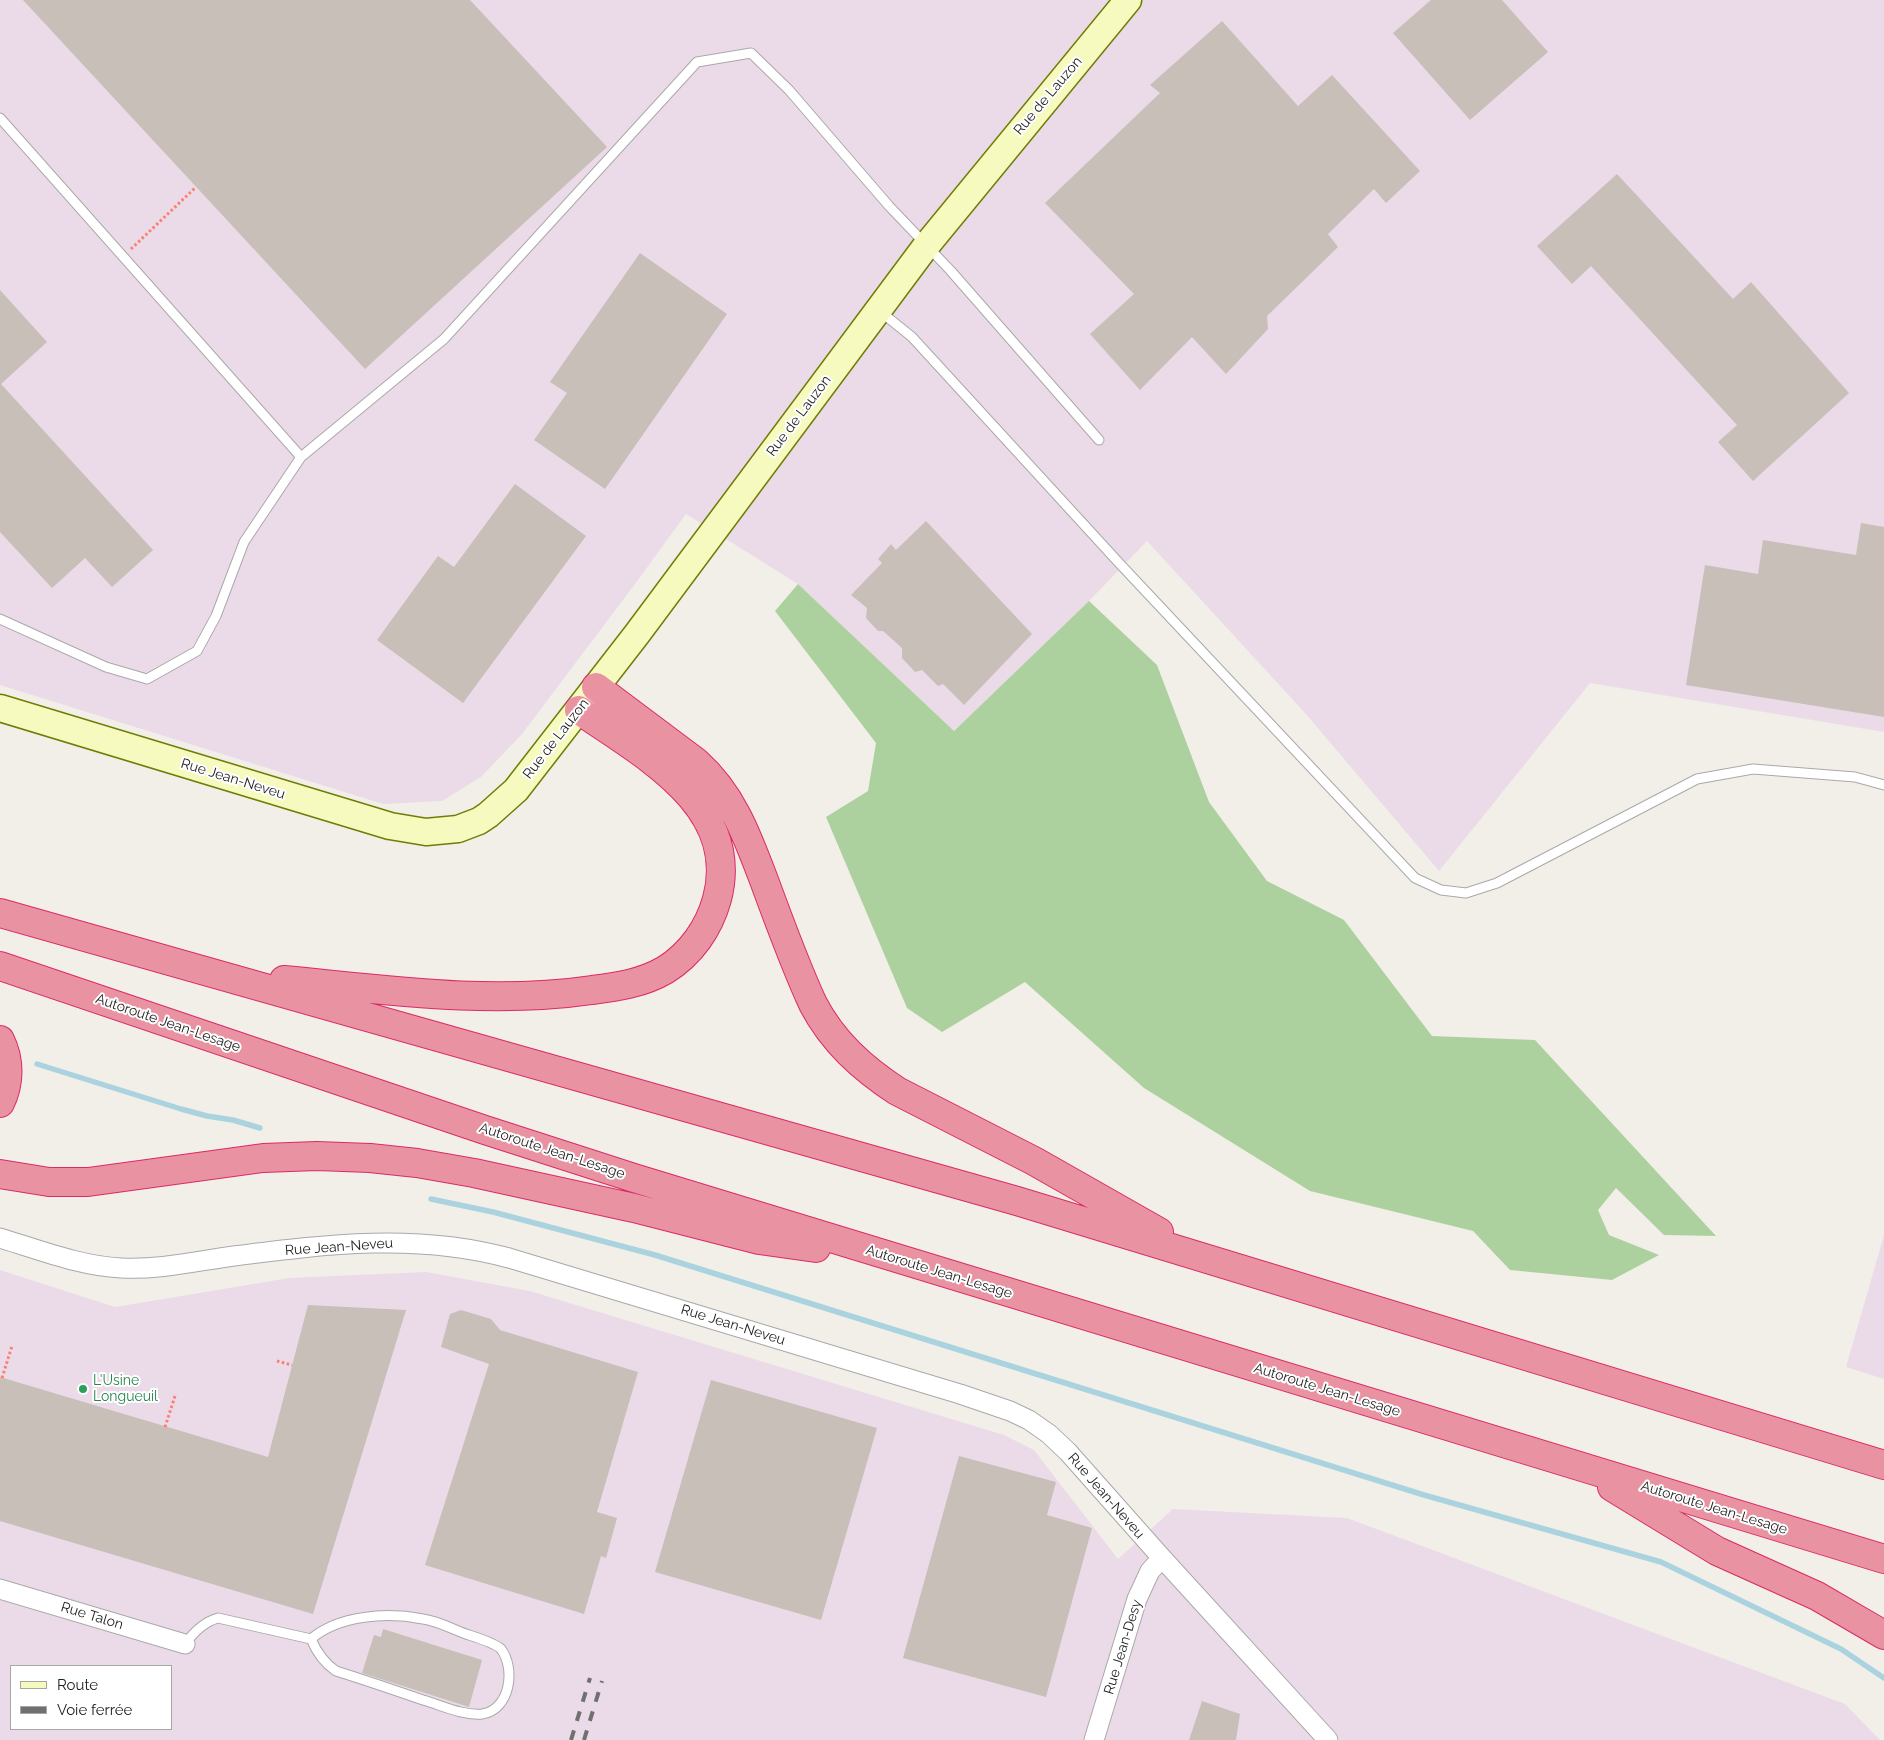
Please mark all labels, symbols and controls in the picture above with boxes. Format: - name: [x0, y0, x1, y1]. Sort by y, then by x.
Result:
- street label: Rue de Lauzon: [1010, 53, 1086, 139]
- street label: Rue de Lauzon: [763, 372, 835, 460]
- street label: Rue de Lauzon: [520, 696, 592, 782]
- street label: Rue Jean-Neveu: [179, 755, 287, 803]
- street label: Autoroute Jean-Lesage: [93, 990, 243, 1056]
- street label: Autoroute Jean-Lesage: [477, 1119, 627, 1183]
- street label: Rue Jean-Neveu: [284, 1235, 394, 1259]
- street label: Autoroute Jean-Lesage: [864, 1242, 1014, 1302]
- street label: Rue Jean-Neveu: [679, 1301, 787, 1349]
- street label: Autoroute Jean-Lesage: [1252, 1360, 1402, 1420]
- place label: L'Usine Longueuil: [93, 1373, 158, 1405]
- marker: L'Usine Longueuil: [77, 1383, 89, 1395]
- street label: Rue Jean-Neveu: [1064, 1450, 1148, 1542]
- street label: Autoroute Jean-Lesage: [1639, 1478, 1789, 1538]
- street label: Rue Jean-Desy: [1101, 1598, 1145, 1696]
- street label: Rue Talon: [59, 1599, 125, 1633]
- legend: [10, 1665, 172, 1730]
- text: Route: [57, 1676, 98, 1694]
- text: Voie ferrée: [57, 1701, 132, 1719]

